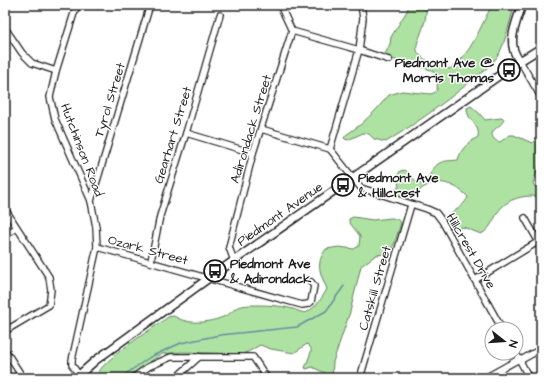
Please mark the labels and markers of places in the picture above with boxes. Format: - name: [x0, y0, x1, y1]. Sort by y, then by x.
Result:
- place label: Piedmont Ave @ Morris Thomas: [395, 54, 494, 87]
- bus stop icon: Piedmont Ave @ Morris Thomas: [496, 57, 522, 83]
- place label: Piedmont Ave & Hillcrest: [357, 169, 438, 202]
- bus stop icon: Piedmont Ave & Hillcrest: [330, 172, 356, 198]
- place label: Piedmont Ave & Adirondack: [229, 255, 312, 288]
- bus stop icon: Piedmont Ave & Adirondack: [202, 258, 228, 284]

